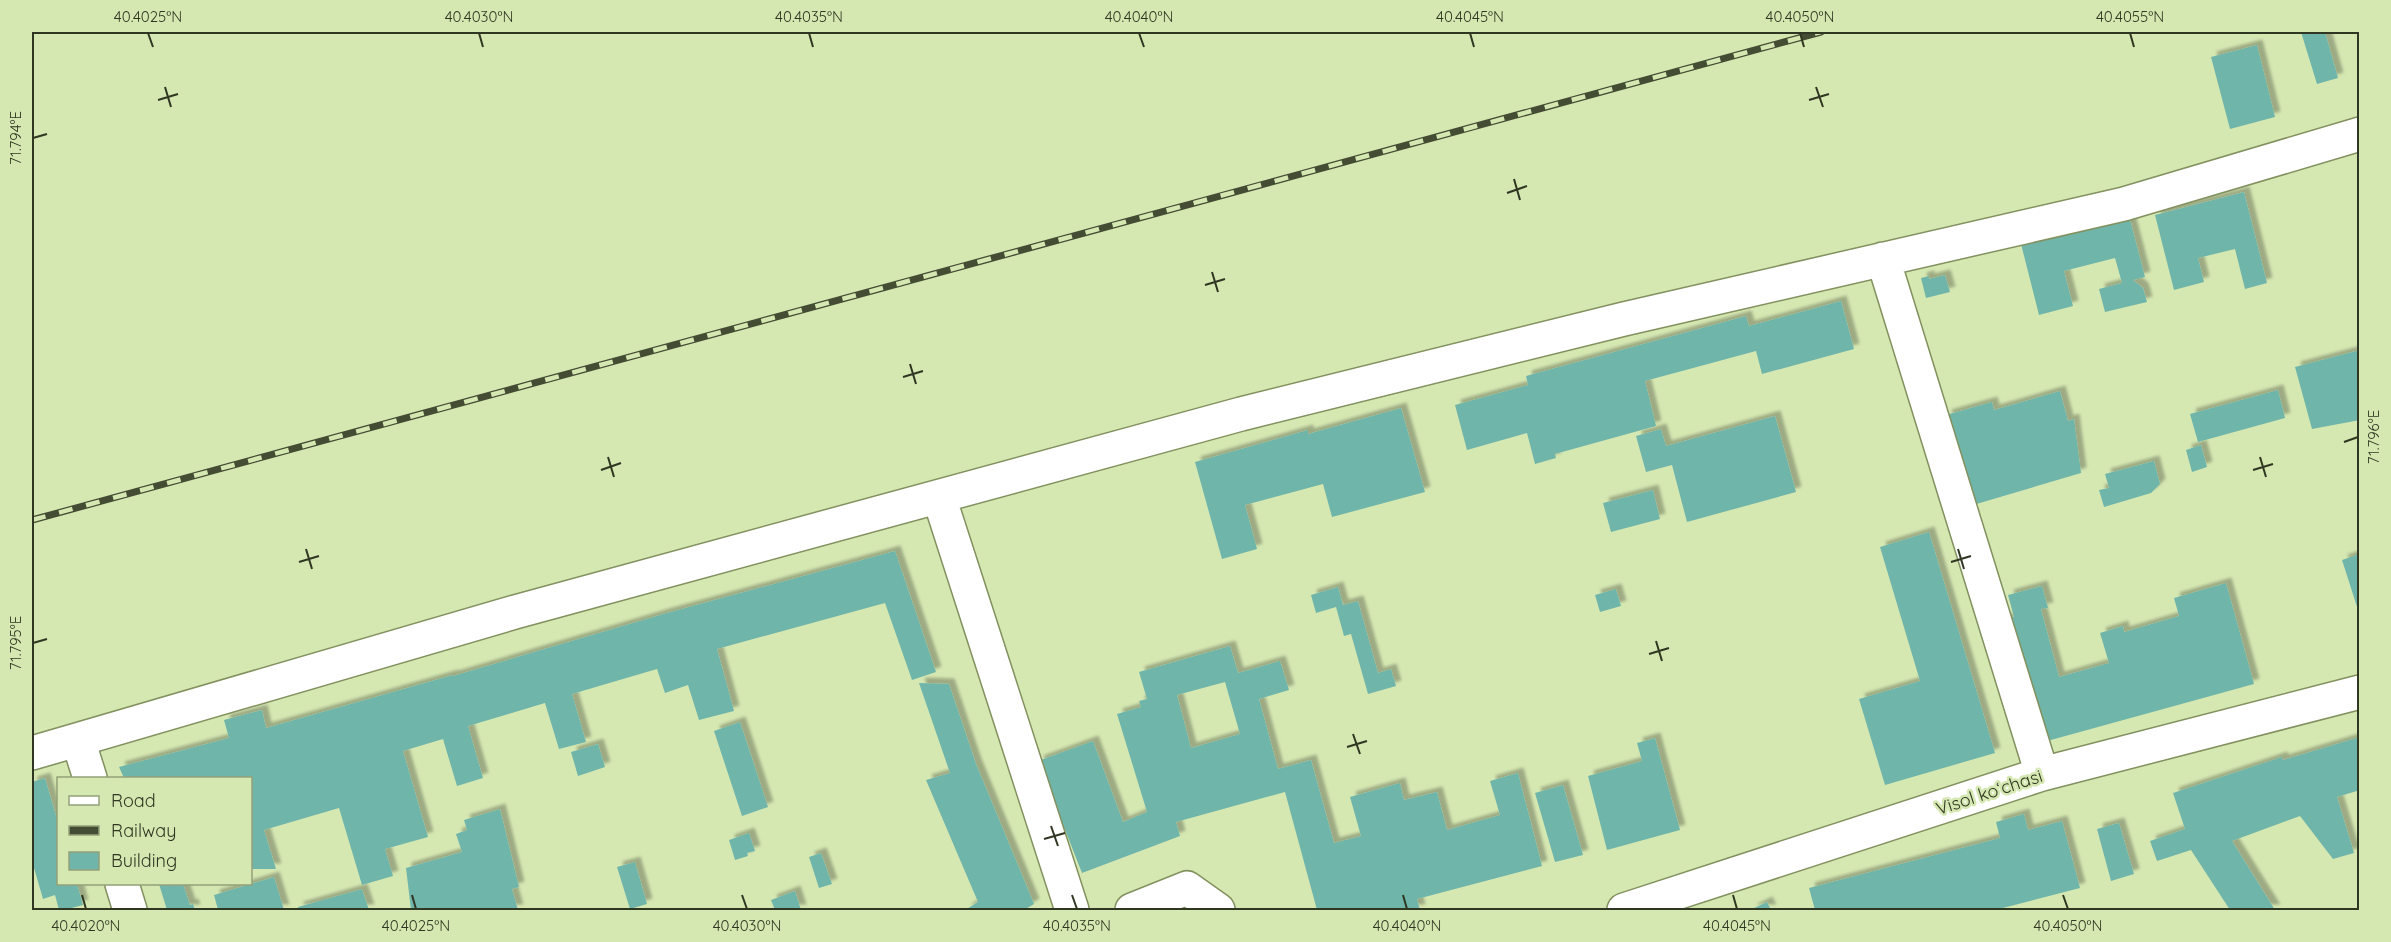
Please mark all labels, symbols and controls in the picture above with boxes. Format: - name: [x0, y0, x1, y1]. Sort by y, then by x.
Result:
- text: 40.4025°N: [114, 7, 182, 26]
- text: 40.4030°N: [445, 7, 513, 26]
- text: 40.4035°N: [775, 7, 843, 26]
- text: 40.4040°N: [1105, 7, 1173, 26]
- text: 40.4045°N: [1436, 7, 1504, 26]
- text: 40.4050°N: [1766, 7, 1834, 26]
- text: 40.4055°N: [2096, 7, 2164, 26]
- text: 71.794°E: [6, 111, 25, 165]
- text: 71.796°E: [2364, 410, 2383, 464]
- text: 71.795°E: [6, 616, 25, 670]
- street label: Visol koʻchasi: [1933, 764, 2045, 820]
- legend: [57, 777, 252, 885]
- text: Road: [111, 789, 156, 812]
- text: Railway: [111, 819, 177, 842]
- text: Building: [111, 849, 177, 872]
- text: 40.4020°N: [51, 916, 121, 935]
- text: 40.4025°N: [382, 916, 450, 935]
- text: 40.4030°N: [713, 916, 781, 935]
- text: 40.4035°N: [1043, 916, 1111, 935]
- text: 40.4040°N: [1373, 916, 1441, 935]
- text: 40.4045°N: [1703, 916, 1771, 935]
- text: 40.4050°N: [2034, 916, 2102, 935]

